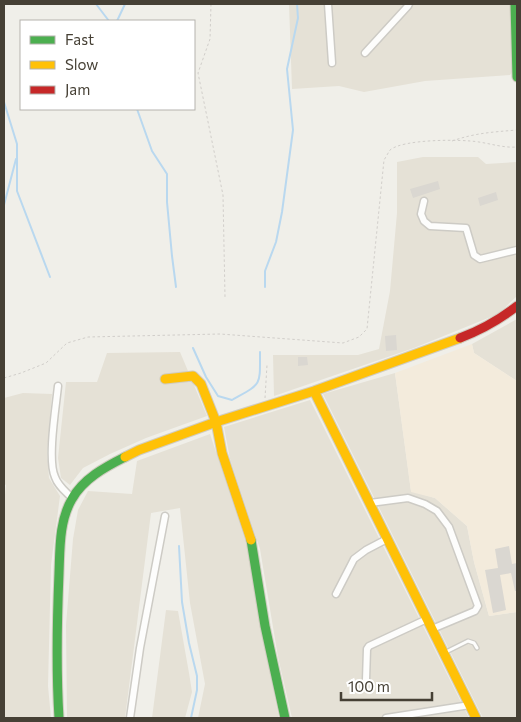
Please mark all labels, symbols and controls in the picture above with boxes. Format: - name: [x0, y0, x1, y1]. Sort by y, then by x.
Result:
- legend: [20, 20, 195, 110]
- text: Fast: [65, 30, 94, 48]
- text: Slow: [65, 55, 98, 73]
- text: Jam: [65, 80, 90, 98]
- scale bar: [341, 670, 432, 702]
- text: 100 m: [348, 677, 390, 695]

